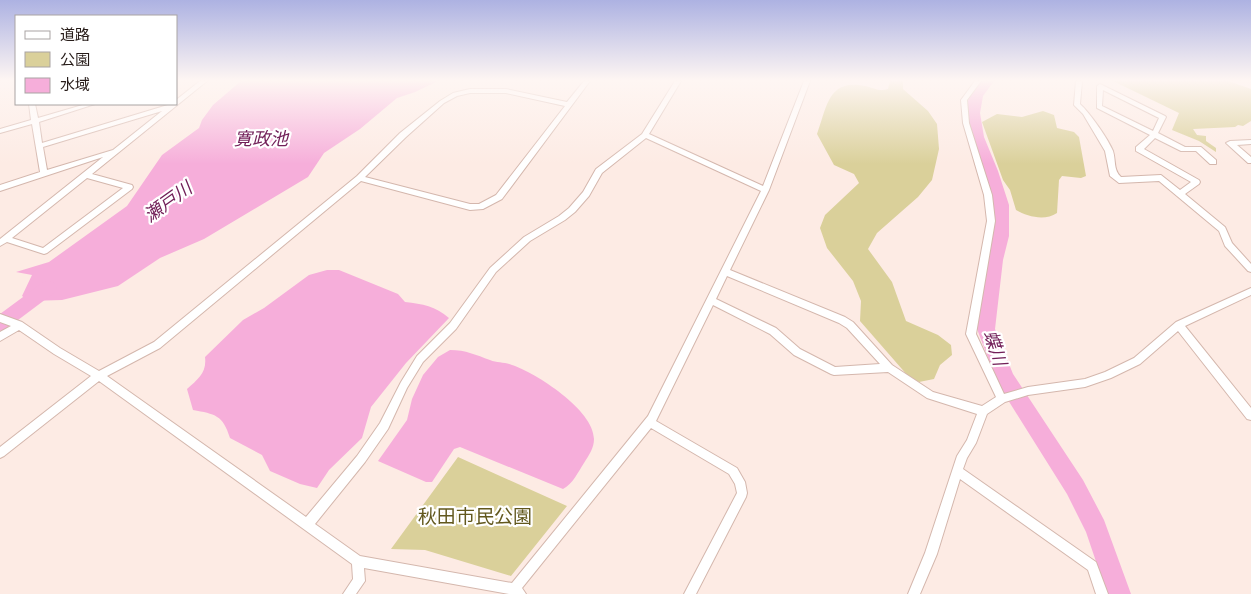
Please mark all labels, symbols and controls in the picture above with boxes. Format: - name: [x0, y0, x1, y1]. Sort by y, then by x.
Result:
- legend: [15, 15, 178, 105]
- text: 道路: [60, 25, 90, 44]
- text: 公園: [60, 50, 90, 69]
- text: 水域: [60, 75, 90, 94]
- water label: 寛政池: [234, 127, 290, 150]
- water label: 瀬戸川: [139, 175, 198, 227]
- water label: 蝶川: [979, 327, 1013, 370]
- park label: 秋田市民公園: [418, 504, 532, 529]

